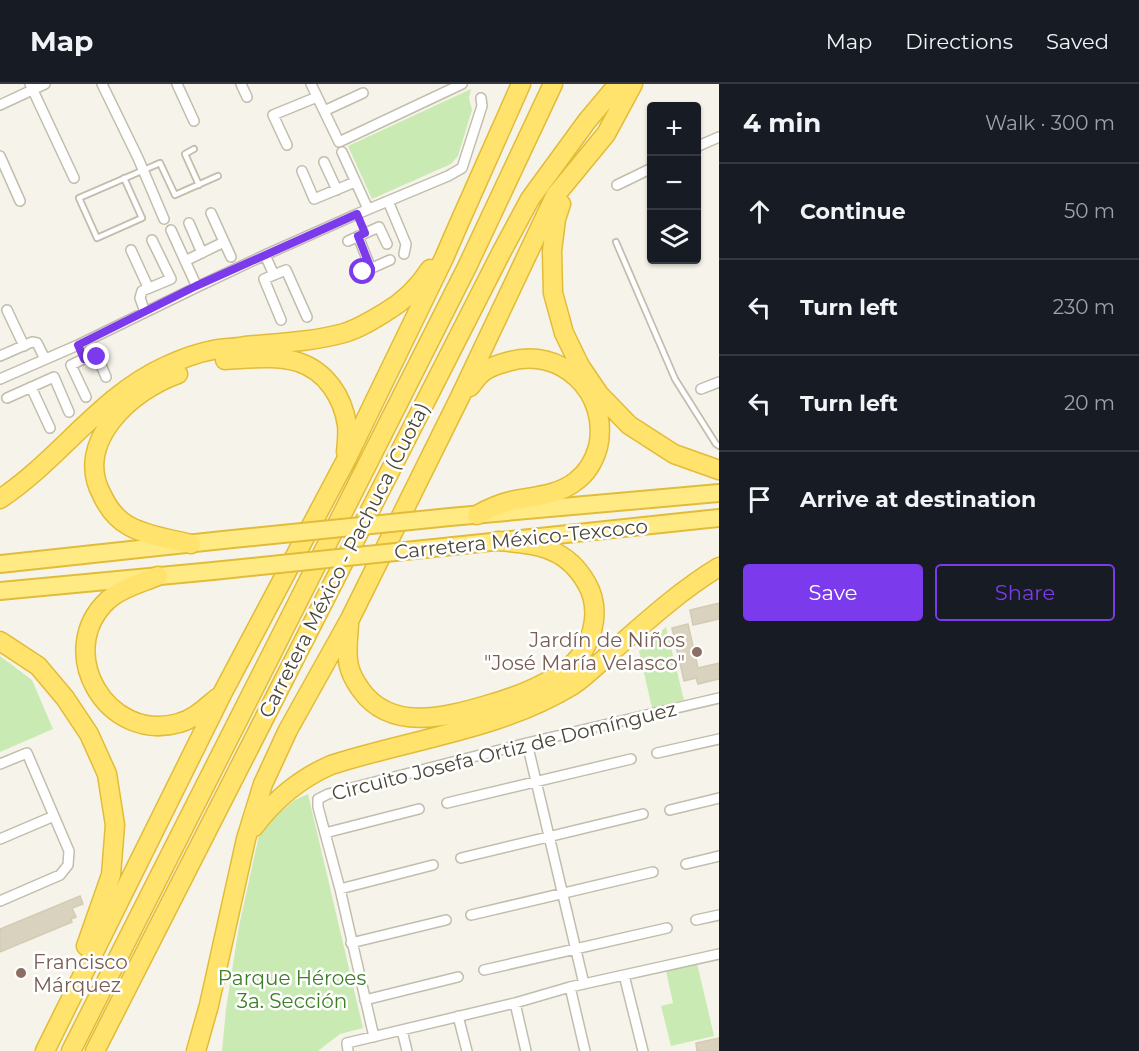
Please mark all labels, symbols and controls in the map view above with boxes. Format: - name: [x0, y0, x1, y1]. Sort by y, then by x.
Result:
- text: Map: [30, 24, 93, 58]
- text: Map: [826, 29, 872, 54]
- text: Directions: [905, 29, 1013, 54]
- text: Saved: [1046, 29, 1109, 54]
- map controls: [647, 102, 701, 264]
- button: +: [647, 102, 701, 156]
- text: 4 min: [743, 107, 821, 139]
- text: Walk · 300 m: [985, 111, 1115, 135]
- button: −: [647, 156, 701, 210]
- icon: ahead: [743, 195, 776, 228]
- text: Continue: [800, 198, 906, 225]
- text: 50 m: [1064, 199, 1115, 223]
- button: layers: [647, 210, 701, 264]
- route start: [349, 258, 375, 284]
- icon: left: [743, 291, 776, 324]
- text: Turn left: [800, 294, 898, 321]
- text: 230 m: [1053, 295, 1115, 319]
- route end: [83, 343, 109, 369]
- icon: left: [743, 387, 776, 420]
- text: Turn left: [800, 390, 898, 417]
- text: 20 m: [1064, 391, 1115, 415]
- street label: Carretera México - Pachuca (Cuota): [254, 398, 434, 722]
- icon: arrive: [743, 483, 776, 516]
- text: Arrive at destination: [800, 486, 1036, 513]
- street label: Carretera México-Texcoco: [393, 514, 649, 564]
- button: Save: [743, 564, 923, 621]
- button: Share: [935, 564, 1115, 621]
- place label: Jardín de Niños "José María Velasco": [484, 628, 685, 675]
- marker: Jardín de Niños "José María Velasco": [690, 645, 704, 659]
- street label: Circuito Josefa Ortiz de Domínguez: [329, 697, 679, 805]
- place label: Francisco Márquez: [33, 950, 128, 997]
- marker: Francisco Márquez: [14, 966, 28, 980]
- park label: Parque Héroes 3a. Sección: [218, 966, 366, 1013]

